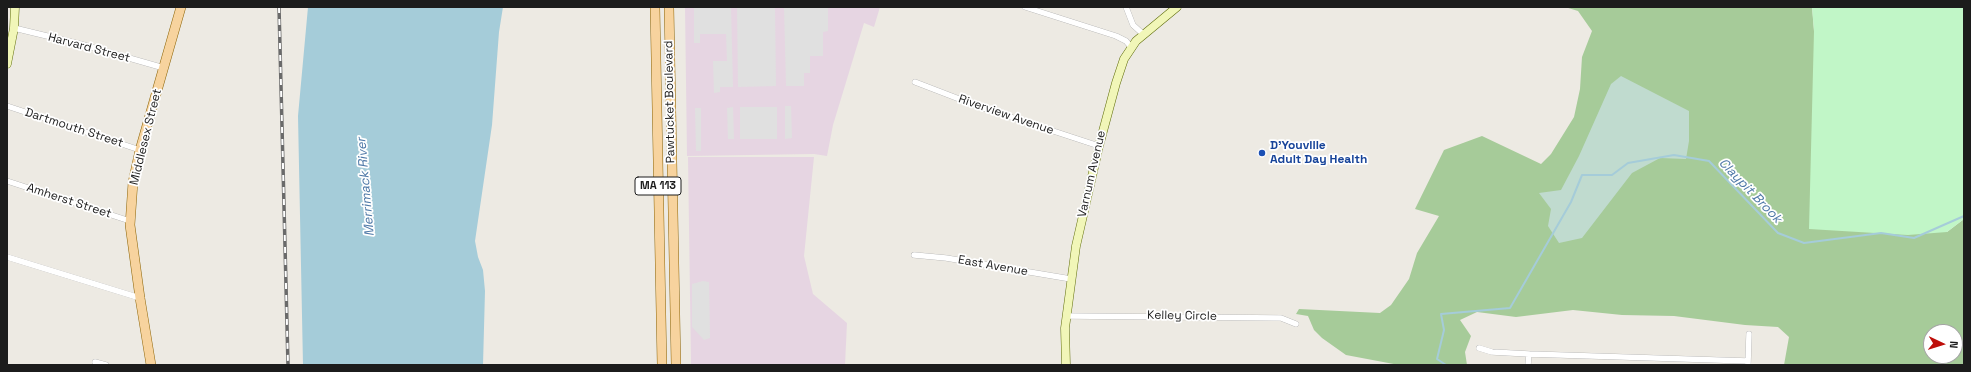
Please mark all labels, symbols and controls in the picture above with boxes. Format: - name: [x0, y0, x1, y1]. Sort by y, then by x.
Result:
- street label: Harvard Street: [46, 30, 132, 66]
- street label: Pawtucket Boulevard: [662, 40, 678, 164]
- street label: Middlesex Street: [127, 87, 165, 187]
- street label: Riverview Avenue: [956, 92, 1056, 138]
- street label: Dartmouth Street: [23, 105, 125, 151]
- street label: Varnum Avenue: [1075, 129, 1109, 219]
- water label: Merrimack River: [354, 137, 378, 237]
- place label: D'Youville Adult Day Health: [1270, 139, 1367, 167]
- marker: D'Youville Adult Day Health: [1257, 148, 1267, 158]
- water label: Claypit Brook: [1715, 155, 1785, 227]
- road number: MA 113: [635, 177, 681, 195]
- street label: Amherst Street: [25, 181, 113, 221]
- street label: East Avenue: [957, 253, 1029, 279]
- street label: Kelley Circle: [1147, 308, 1217, 324]
- north arrow: [1923, 324, 1963, 364]
- text: N: [1947, 341, 1961, 349]

